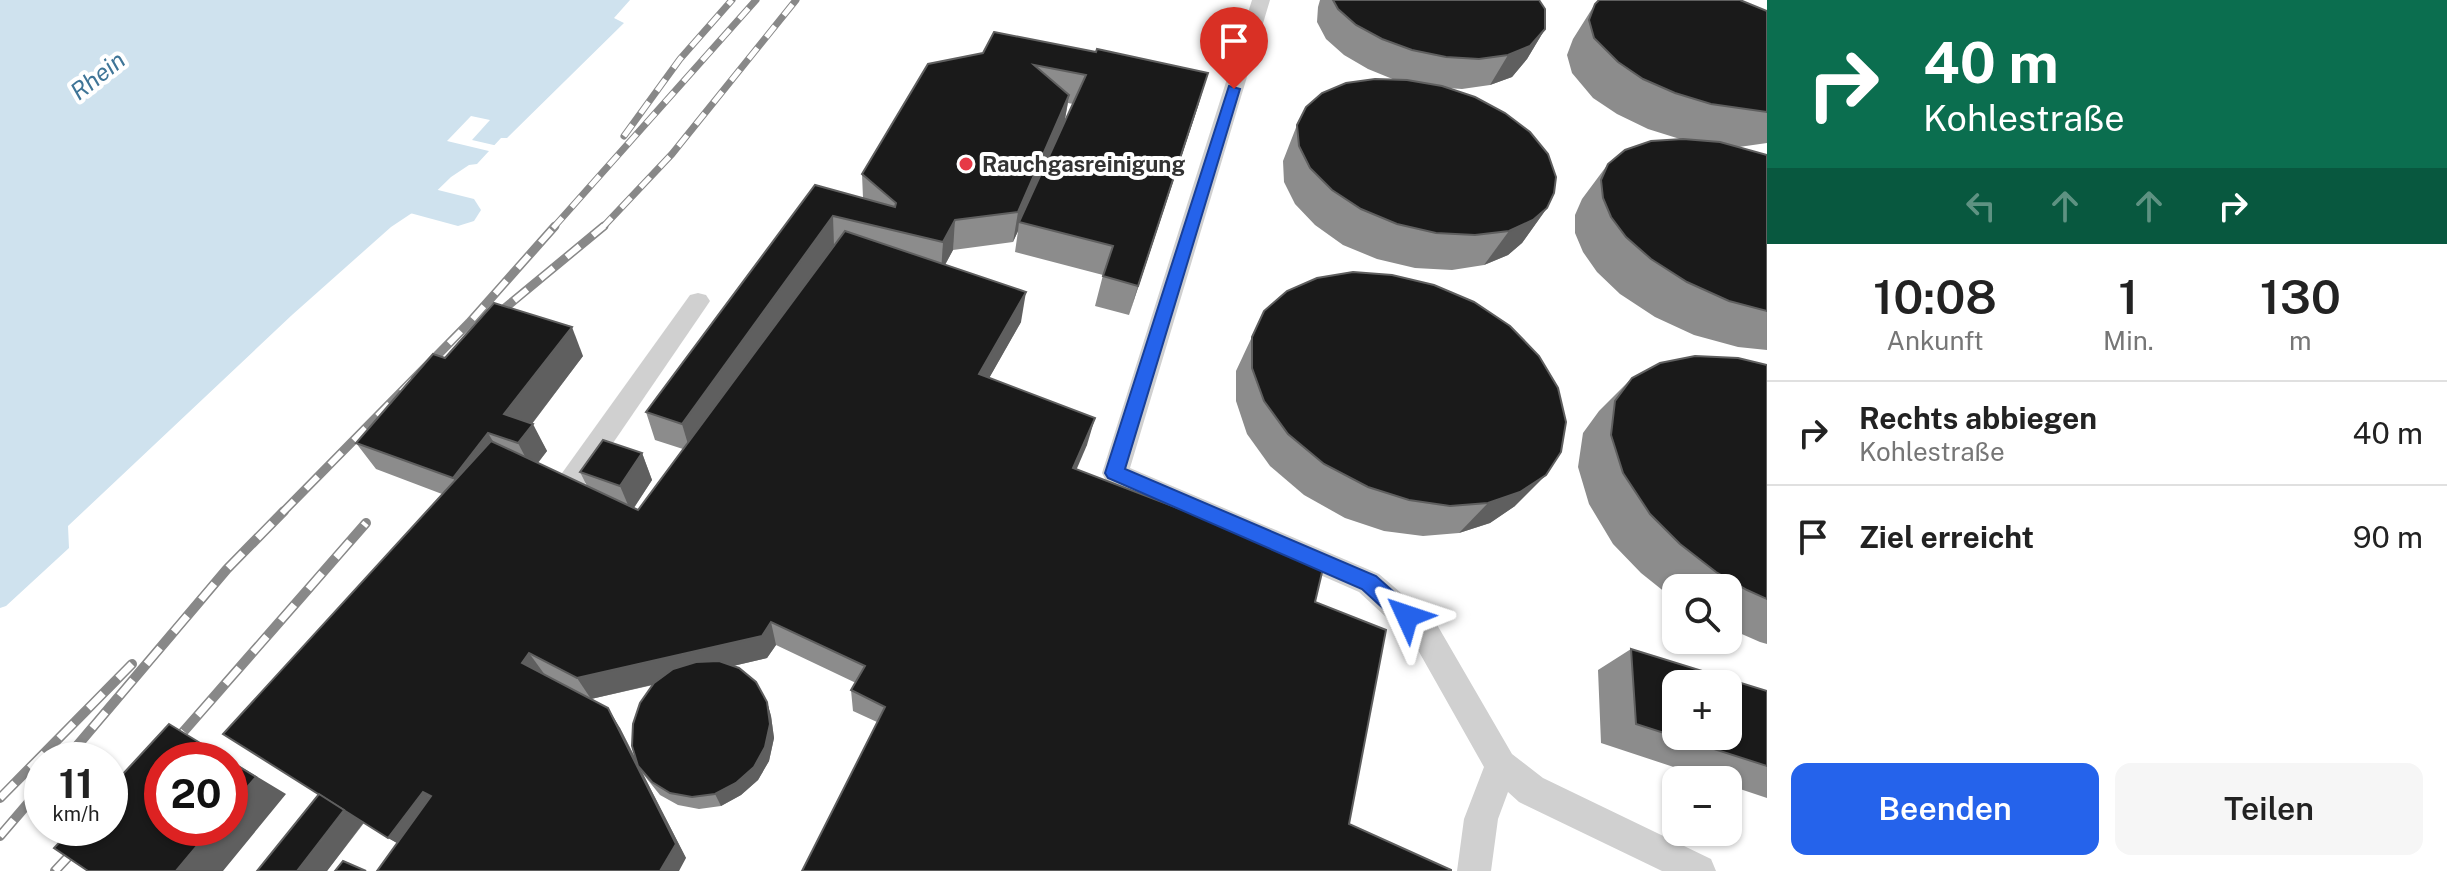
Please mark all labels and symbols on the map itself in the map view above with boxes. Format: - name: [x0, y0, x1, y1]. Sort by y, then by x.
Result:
- pin: [1200, 7, 1268, 89]
- water label: Rhein: [65, 45, 130, 105]
- place label: Rauchgasreinigung: [982, 151, 1185, 177]
- marker: Rauchgasreinigung: [957, 155, 975, 173]
- position arrow: [1365, 574, 1449, 658]
- speed limit sign: 20: [144, 742, 248, 846]

